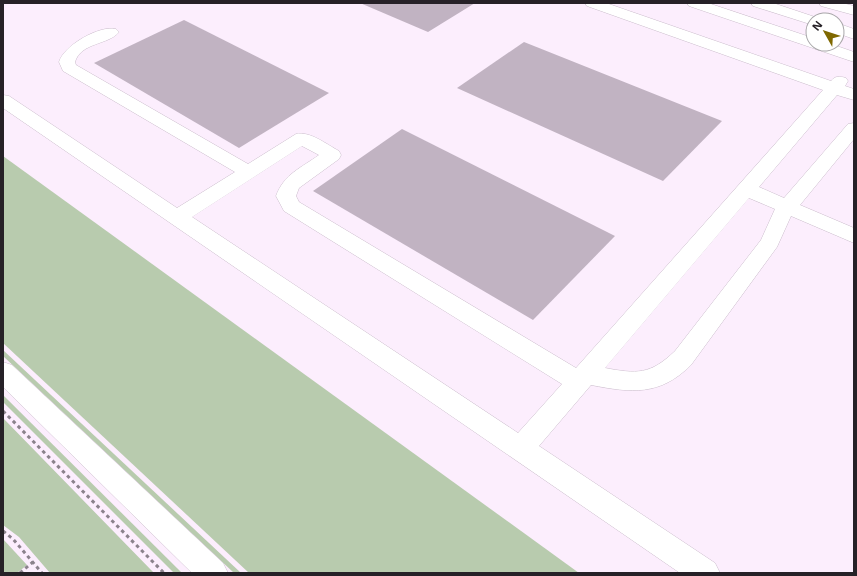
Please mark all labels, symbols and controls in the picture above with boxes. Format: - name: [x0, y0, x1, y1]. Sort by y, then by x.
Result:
- north arrow: [805, 12, 845, 52]
- text: N: [808, 17, 825, 34]

